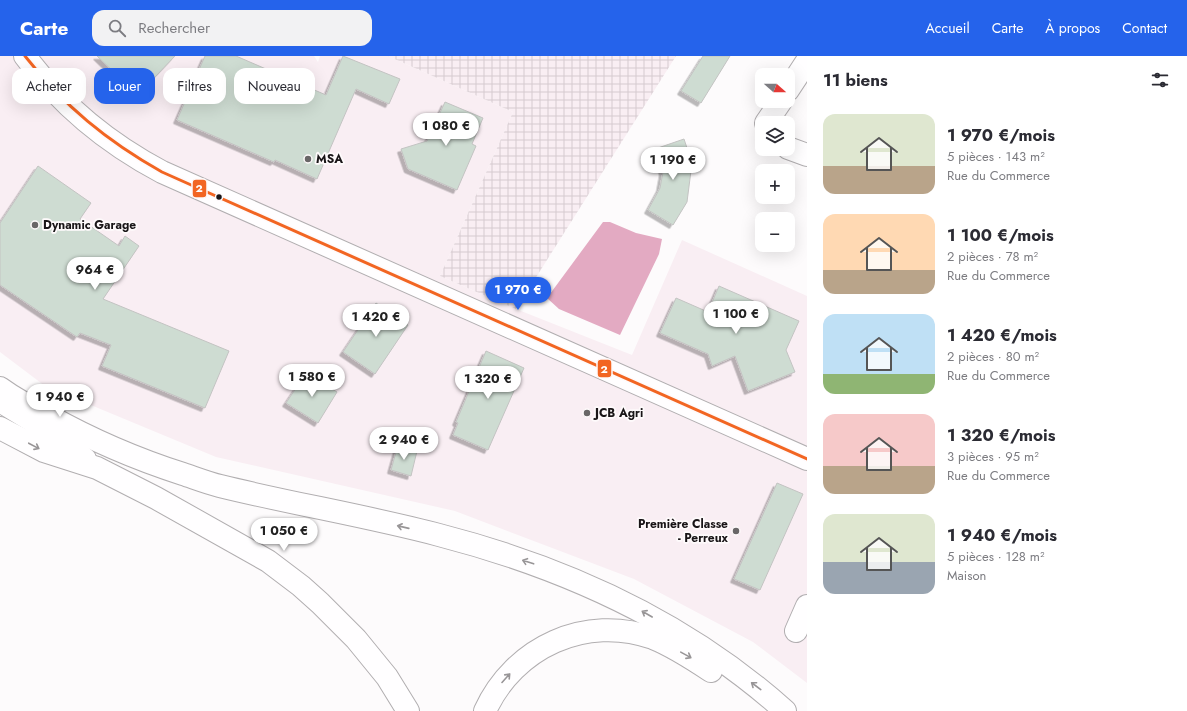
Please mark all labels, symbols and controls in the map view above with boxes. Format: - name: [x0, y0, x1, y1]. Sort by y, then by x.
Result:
- search box: [92, 10, 372, 46]
- text: Carte: [20, 15, 68, 42]
- icon: search: [106, 17, 128, 39]
- text: Rechercher: [138, 17, 210, 39]
- text: Accueil: [926, 18, 970, 38]
- text: Carte: [992, 18, 1023, 38]
- text: À propos: [1045, 18, 1100, 38]
- text: Contact: [1122, 18, 1167, 38]
- chip: Acheter: [12, 68, 86, 104]
- chip: Louer: [94, 68, 155, 104]
- chip: Filtres: [163, 68, 226, 104]
- chip: Nouveau: [234, 68, 315, 104]
- north arrow: [755, 68, 795, 108]
- map controls: [755, 68, 795, 252]
- text: 11 biens: [823, 68, 888, 92]
- icon: filters: [1149, 69, 1171, 91]
- pin: 1 080 €: [409, 113, 483, 147]
- text: 1 080 €: [422, 116, 470, 135]
- button: layers: [755, 116, 795, 156]
- text: 1 970 €/mois: [947, 123, 1055, 147]
- icon: home: [855, 130, 903, 178]
- pin: 1 190 €: [636, 147, 710, 181]
- text: 5 pièces · 143 m²: [947, 147, 1045, 166]
- place label: MSA: [316, 150, 343, 168]
- text: 1 190 €: [650, 150, 696, 169]
- marker: MSA: [303, 154, 313, 164]
- button: +: [755, 164, 795, 204]
- text: Rue du Commerce: [947, 166, 1050, 185]
- line badge: 2: [192, 179, 207, 198]
- text: 2: [195, 180, 203, 196]
- unlabelled marker: [214, 192, 224, 202]
- button: −: [755, 212, 795, 252]
- place label: Dynamic Garage: [43, 216, 136, 234]
- marker: Dynamic Garage: [30, 220, 40, 230]
- text: 1 100 €/mois: [947, 223, 1054, 247]
- icon: home: [855, 230, 903, 278]
- text: 2 pièces · 78 m²: [947, 247, 1038, 266]
- pin: 964 €: [67, 257, 123, 291]
- text: 964 €: [76, 260, 114, 279]
- text: Rue du Commerce: [947, 266, 1050, 285]
- pin: 1 970 €: [481, 277, 555, 311]
- text: 1 970 €: [494, 280, 542, 299]
- pin: 1 100 €: [699, 301, 773, 335]
- pin: 1 420 €: [339, 304, 413, 338]
- text: 1 100 €: [713, 304, 759, 323]
- text: 1 420 €: [351, 307, 401, 326]
- text: 1 420 €/mois: [947, 323, 1057, 347]
- icon: home: [855, 330, 903, 378]
- text: 2 pièces · 80 m²: [947, 347, 1039, 366]
- line badge: 2: [597, 359, 612, 378]
- text: 2: [600, 361, 608, 377]
- pin: 1 580 €: [275, 364, 349, 398]
- pin: 1 320 €: [451, 366, 525, 400]
- text: Rue du Commerce: [947, 366, 1050, 385]
- text: 1 580 €: [288, 367, 336, 386]
- text: 1 320 €: [464, 369, 512, 388]
- pin: 1 940 €: [23, 384, 97, 418]
- text: 1 940 €: [35, 387, 85, 406]
- place label: JCB Agri: [593, 404, 643, 422]
- marker: JCB Agri: [582, 408, 592, 418]
- text: 1 320 €/mois: [947, 423, 1056, 447]
- pin: 2 940 €: [367, 427, 441, 461]
- text: 2 940 €: [378, 430, 430, 449]
- icon: home: [855, 430, 903, 478]
- one-way arrow: [28, 443, 40, 450]
- text: 3 pièces · 95 m²: [947, 447, 1039, 466]
- text: Rue du Commerce: [947, 466, 1050, 485]
- place label: Première Classe - Perreux: [638, 515, 729, 547]
- pin: 1 050 €: [247, 518, 321, 552]
- text: 1 050 €: [260, 521, 308, 540]
- one-way arrow: [397, 522, 410, 530]
- text: 1 940 €/mois: [947, 523, 1057, 547]
- marker: Première Classe - Perreux: [731, 526, 741, 536]
- icon: home: [855, 530, 903, 578]
- text: 5 pièces · 128 m²: [947, 547, 1044, 566]
- one-way arrow: [522, 558, 535, 565]
- text: Maison: [947, 566, 986, 585]
- one-way arrow: [642, 610, 653, 618]
- one-way arrow: [680, 652, 692, 660]
- one-way arrow: [501, 674, 510, 684]
- one-way arrow: [750, 682, 761, 690]

